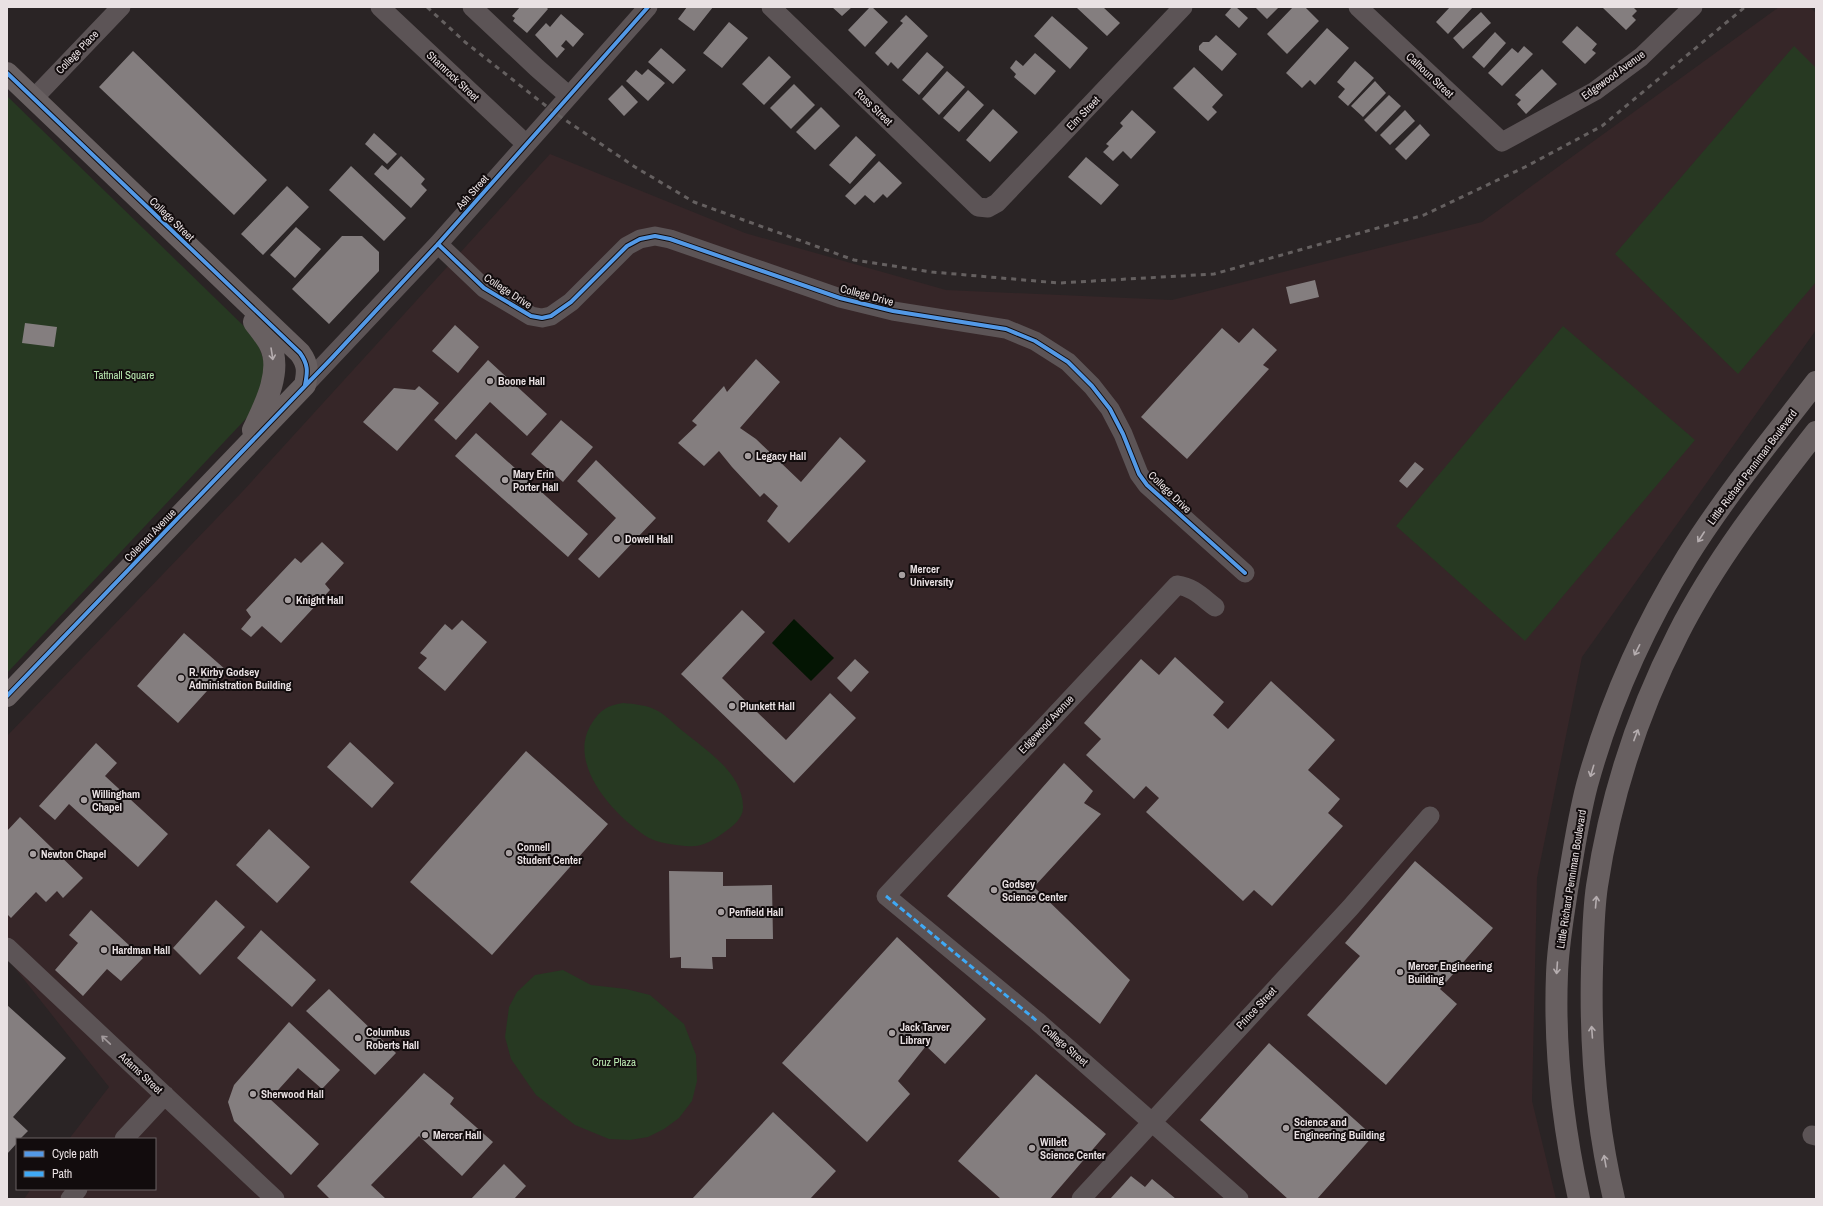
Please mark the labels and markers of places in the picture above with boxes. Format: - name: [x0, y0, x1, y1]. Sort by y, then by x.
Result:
- place label: Boone Hall: [498, 374, 545, 388]
- marker: Boone Hall: [485, 376, 495, 386]
- place label: Legacy Hall: [756, 449, 806, 463]
- marker: Legacy Hall: [743, 451, 753, 461]
- place label: Mary Erin Porter Hall: [513, 467, 559, 494]
- marker: Mary Erin Porter Hall: [500, 475, 510, 485]
- place label: Dowell Hall: [625, 532, 673, 546]
- marker: Dowell Hall: [612, 534, 622, 544]
- place label: Mercer University: [910, 562, 954, 589]
- marker: Mercer University: [897, 570, 907, 580]
- place label: Knight Hall: [296, 593, 344, 607]
- marker: Knight Hall: [283, 595, 293, 605]
- place label: R. Kirby Godsey Administration Building: [189, 665, 292, 692]
- marker: R. Kirby Godsey Administration Building: [176, 673, 186, 683]
- place label: Plunkett Hall: [740, 699, 795, 713]
- marker: Plunkett Hall: [727, 701, 737, 711]
- place label: Willingham Chapel: [92, 787, 140, 814]
- marker: Willingham Chapel: [79, 795, 89, 805]
- place label: Connell Student Center: [517, 840, 582, 867]
- place label: Newton Chapel: [41, 847, 106, 861]
- marker: Connell Student Center: [504, 848, 514, 858]
- marker: Newton Chapel: [28, 849, 38, 859]
- place label: Godsey Science Center: [1002, 877, 1068, 904]
- marker: Godsey Science Center: [989, 885, 999, 895]
- place label: Penfield Hall: [729, 905, 783, 919]
- marker: Penfield Hall: [716, 907, 726, 917]
- place label: Hardman Hall: [112, 943, 170, 957]
- marker: Hardman Hall: [99, 945, 109, 955]
- place label: Mercer Engineering Building: [1408, 959, 1493, 986]
- marker: Mercer Engineering Building: [1395, 967, 1405, 977]
- place label: Jack Tarver Library: [900, 1020, 950, 1047]
- place label: Columbus Roberts Hall: [366, 1025, 419, 1052]
- marker: Jack Tarver Library: [887, 1028, 897, 1038]
- marker: Columbus Roberts Hall: [353, 1033, 363, 1043]
- place label: Sherwood Hall: [261, 1087, 324, 1101]
- marker: Sherwood Hall: [248, 1089, 258, 1099]
- place label: Science and Engineering Building: [1294, 1115, 1385, 1142]
- marker: Science and Engineering Building: [1281, 1123, 1291, 1133]
- place label: Mercer Hall: [433, 1128, 482, 1142]
- marker: Mercer Hall: [420, 1130, 430, 1140]
- place label: Willett Science Center: [1040, 1135, 1106, 1162]
- marker: Willett Science Center: [1027, 1143, 1037, 1153]

